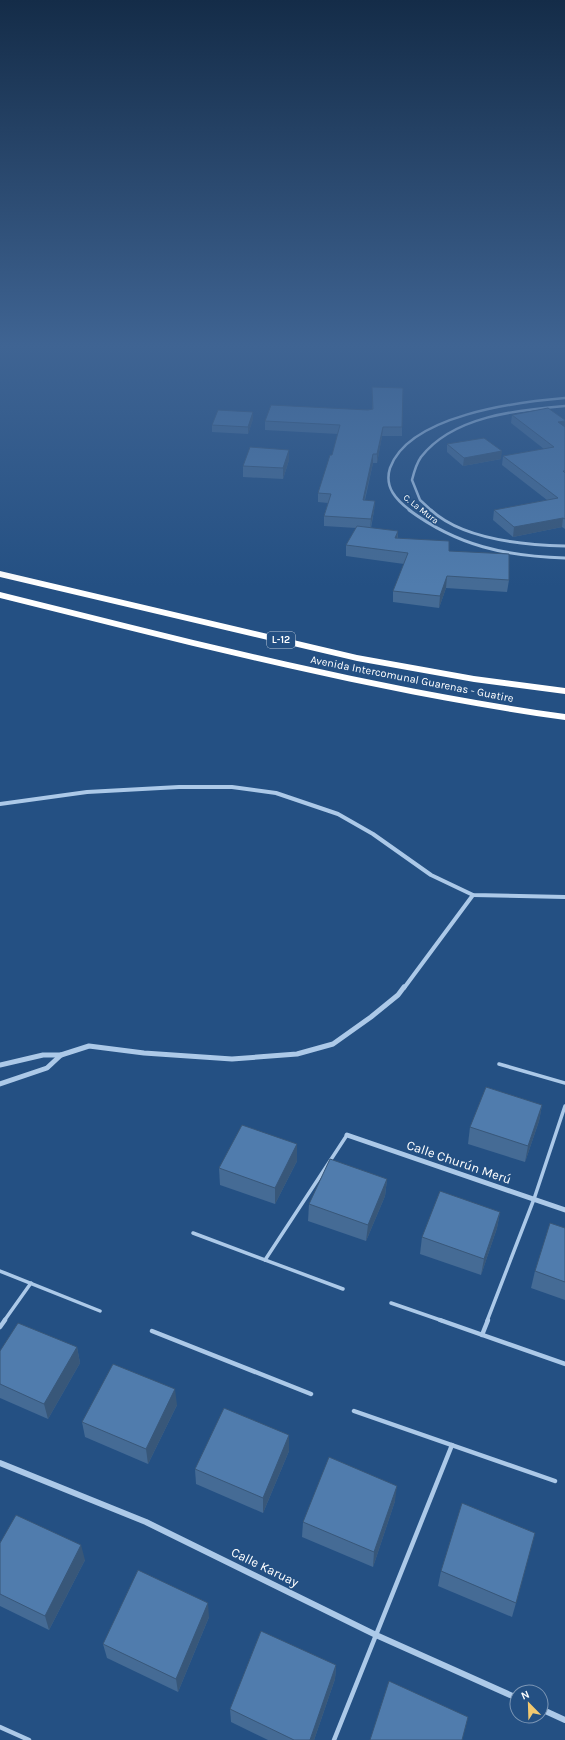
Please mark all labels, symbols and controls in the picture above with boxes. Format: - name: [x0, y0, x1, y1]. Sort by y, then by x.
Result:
- street label: C. La Mura: [401, 492, 441, 526]
- road number: L-12: [267, 632, 295, 648]
- street label: Avenida Intercomunal Guarenas - Guatire: [309, 653, 515, 705]
- street label: Calle Churún Merú: [405, 1137, 513, 1187]
- street label: Calle Karuay: [229, 1544, 301, 1590]
- north arrow: [509, 1684, 549, 1724]
- text: N: [519, 1688, 531, 1703]

